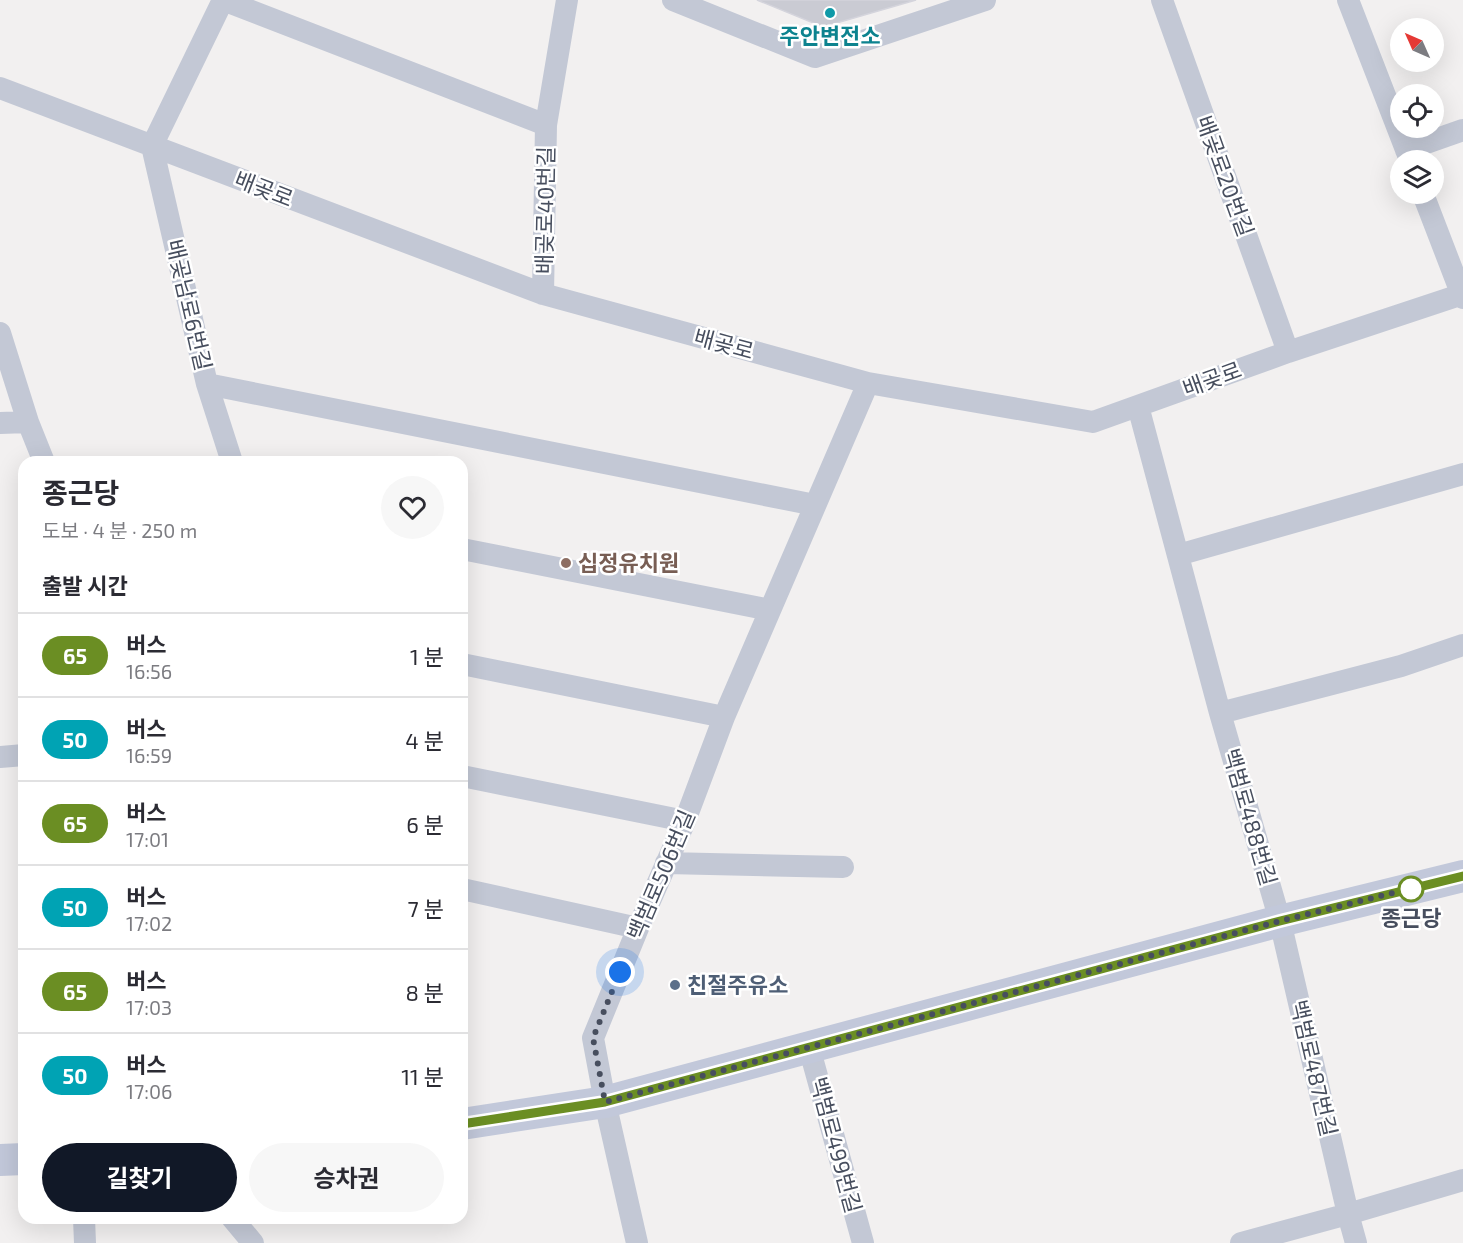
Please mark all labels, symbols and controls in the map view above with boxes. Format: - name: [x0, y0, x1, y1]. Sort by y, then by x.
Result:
- marker: 주안변전소: [823, 6, 837, 20]
- north arrow: [1390, 18, 1444, 72]
- map controls: [1390, 18, 1444, 204]
- place label: 주안변전소: [779, 22, 881, 48]
- button: locate: [1390, 84, 1444, 138]
- street label: 배곶로20번길: [1192, 112, 1260, 240]
- street label: 배곶로40번길: [530, 146, 558, 274]
- button: layers: [1390, 150, 1444, 204]
- street label: 배곶로: [231, 165, 297, 211]
- street label: 배곶남로6번길: [162, 237, 218, 373]
- street label: 배곶로: [692, 323, 757, 363]
- street label: 배곶로: [1179, 355, 1245, 401]
- text: 종근당: [42, 475, 119, 509]
- button: heart: [381, 476, 444, 539]
- text: 도보 · 4 분 · 250 m: [42, 518, 197, 542]
- place label: 십정유치원: [578, 549, 679, 575]
- marker: 십정유치원: [559, 556, 573, 570]
- text: 출발 시간: [42, 572, 128, 598]
- text: 버스: [126, 631, 166, 657]
- text: 65: [63, 643, 87, 668]
- text: 1 분: [410, 643, 444, 669]
- text: 16:56: [126, 659, 172, 683]
- text: 버스: [126, 715, 166, 741]
- text: 50: [63, 727, 87, 752]
- text: 4 분: [405, 727, 444, 753]
- text: 16:59: [126, 743, 172, 767]
- street label: 백범로488번길: [1219, 745, 1283, 888]
- text: 버스: [126, 799, 166, 825]
- street label: 백범로506번길: [621, 806, 699, 944]
- text: 65: [63, 811, 87, 836]
- text: 6 분: [406, 811, 444, 837]
- text: 17:01: [126, 827, 169, 851]
- marker: 종근당: [1398, 876, 1424, 902]
- text: 버스: [126, 883, 166, 909]
- text: 50: [63, 895, 87, 920]
- text: 7 분: [408, 895, 444, 921]
- place label: 종근당: [1381, 904, 1441, 930]
- text: 17:02: [126, 911, 172, 935]
- your location: [605, 957, 635, 987]
- text: 버스: [126, 967, 166, 993]
- place label: 친절주유소: [687, 971, 788, 997]
- marker: 친절주유소: [668, 978, 682, 992]
- text: 65: [63, 979, 87, 1004]
- text: 8 분: [405, 979, 444, 1005]
- text: 17:03: [126, 995, 172, 1019]
- street label: 백범로487번길: [1287, 997, 1343, 1139]
- text: 버스: [126, 1051, 166, 1077]
- text: 50: [63, 1063, 87, 1088]
- text: 11 분: [401, 1063, 444, 1089]
- street label: 백범로499번길: [806, 1074, 868, 1216]
- text: 17:06: [126, 1079, 172, 1103]
- button: 길찾기: [42, 1143, 237, 1212]
- button: 승차권: [249, 1143, 444, 1212]

